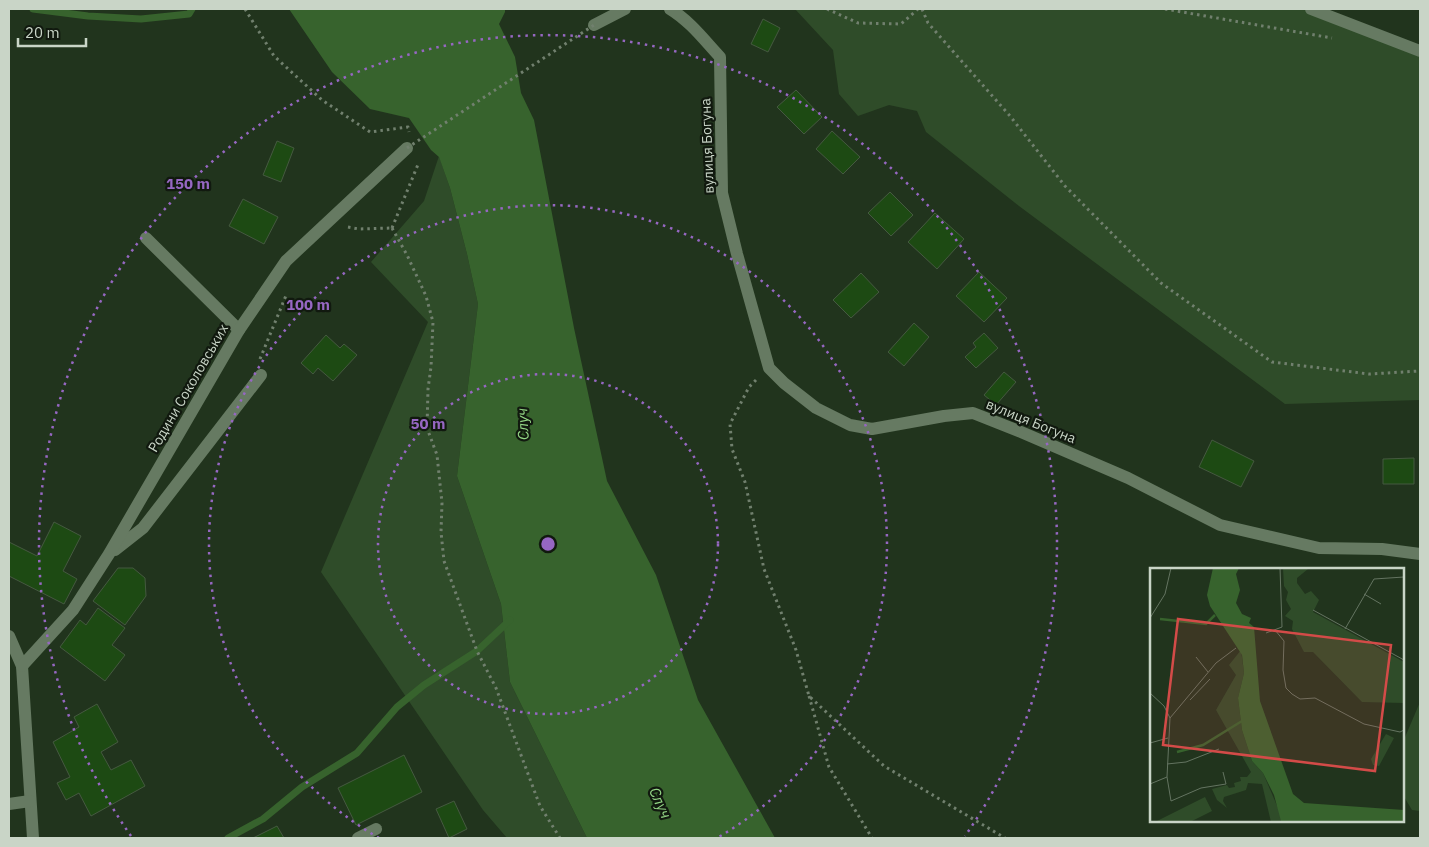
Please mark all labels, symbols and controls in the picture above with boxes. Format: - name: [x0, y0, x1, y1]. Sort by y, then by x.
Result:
- scale bar: [18, 15, 85, 47]
- text: 20 m: [25, 23, 60, 42]
- street label: вулиця Богуна: [696, 97, 718, 194]
- text: 150 m: [166, 174, 210, 193]
- text: 100 m: [286, 295, 330, 314]
- street label: Родини Соколовських: [144, 321, 232, 455]
- street label: вулиця Богуна: [983, 395, 1079, 447]
- water label: Случ: [512, 407, 533, 441]
- text: 50 m: [411, 414, 445, 433]
- centre of rings: [539, 535, 557, 553]
- inset map: [1150, 568, 1404, 822]
- water label: Случ: [645, 784, 676, 822]

